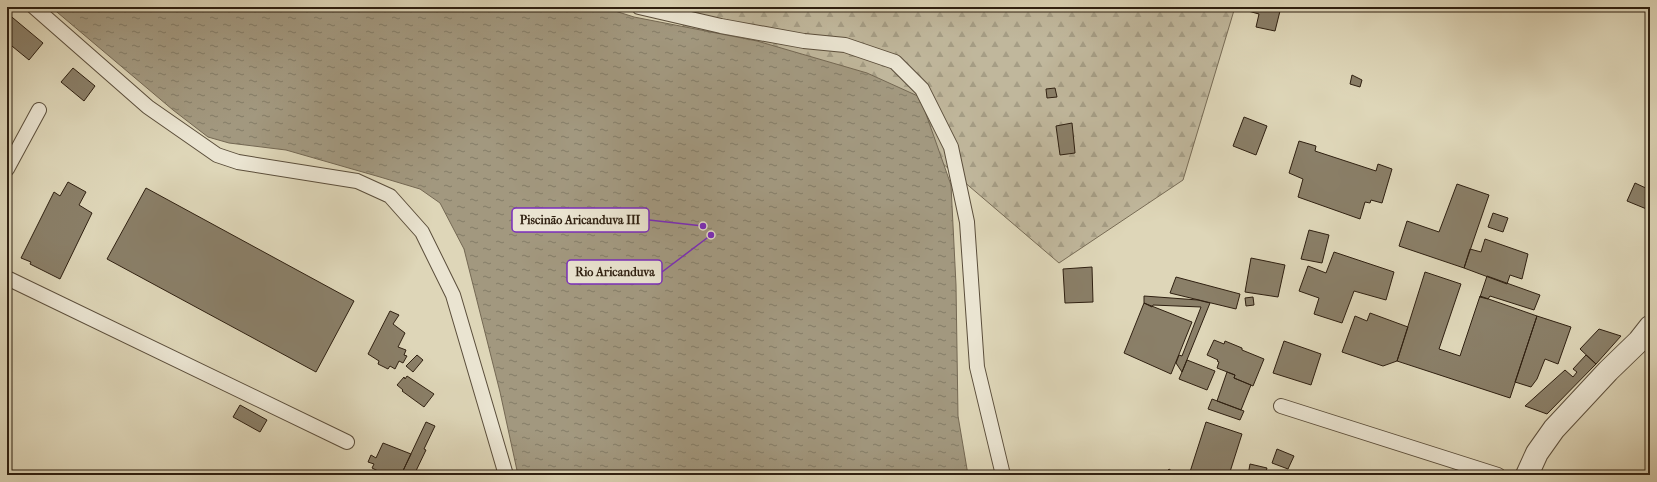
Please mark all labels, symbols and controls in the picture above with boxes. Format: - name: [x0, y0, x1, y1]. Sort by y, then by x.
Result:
- callout: Piscinão Aricanduva III: [512, 208, 649, 232]
- text: Piscinão Aricanduva III: [520, 213, 641, 227]
- callout: Rio Aricanduva: [567, 260, 662, 284]
- text: Rio Aricanduva: [575, 265, 655, 279]

